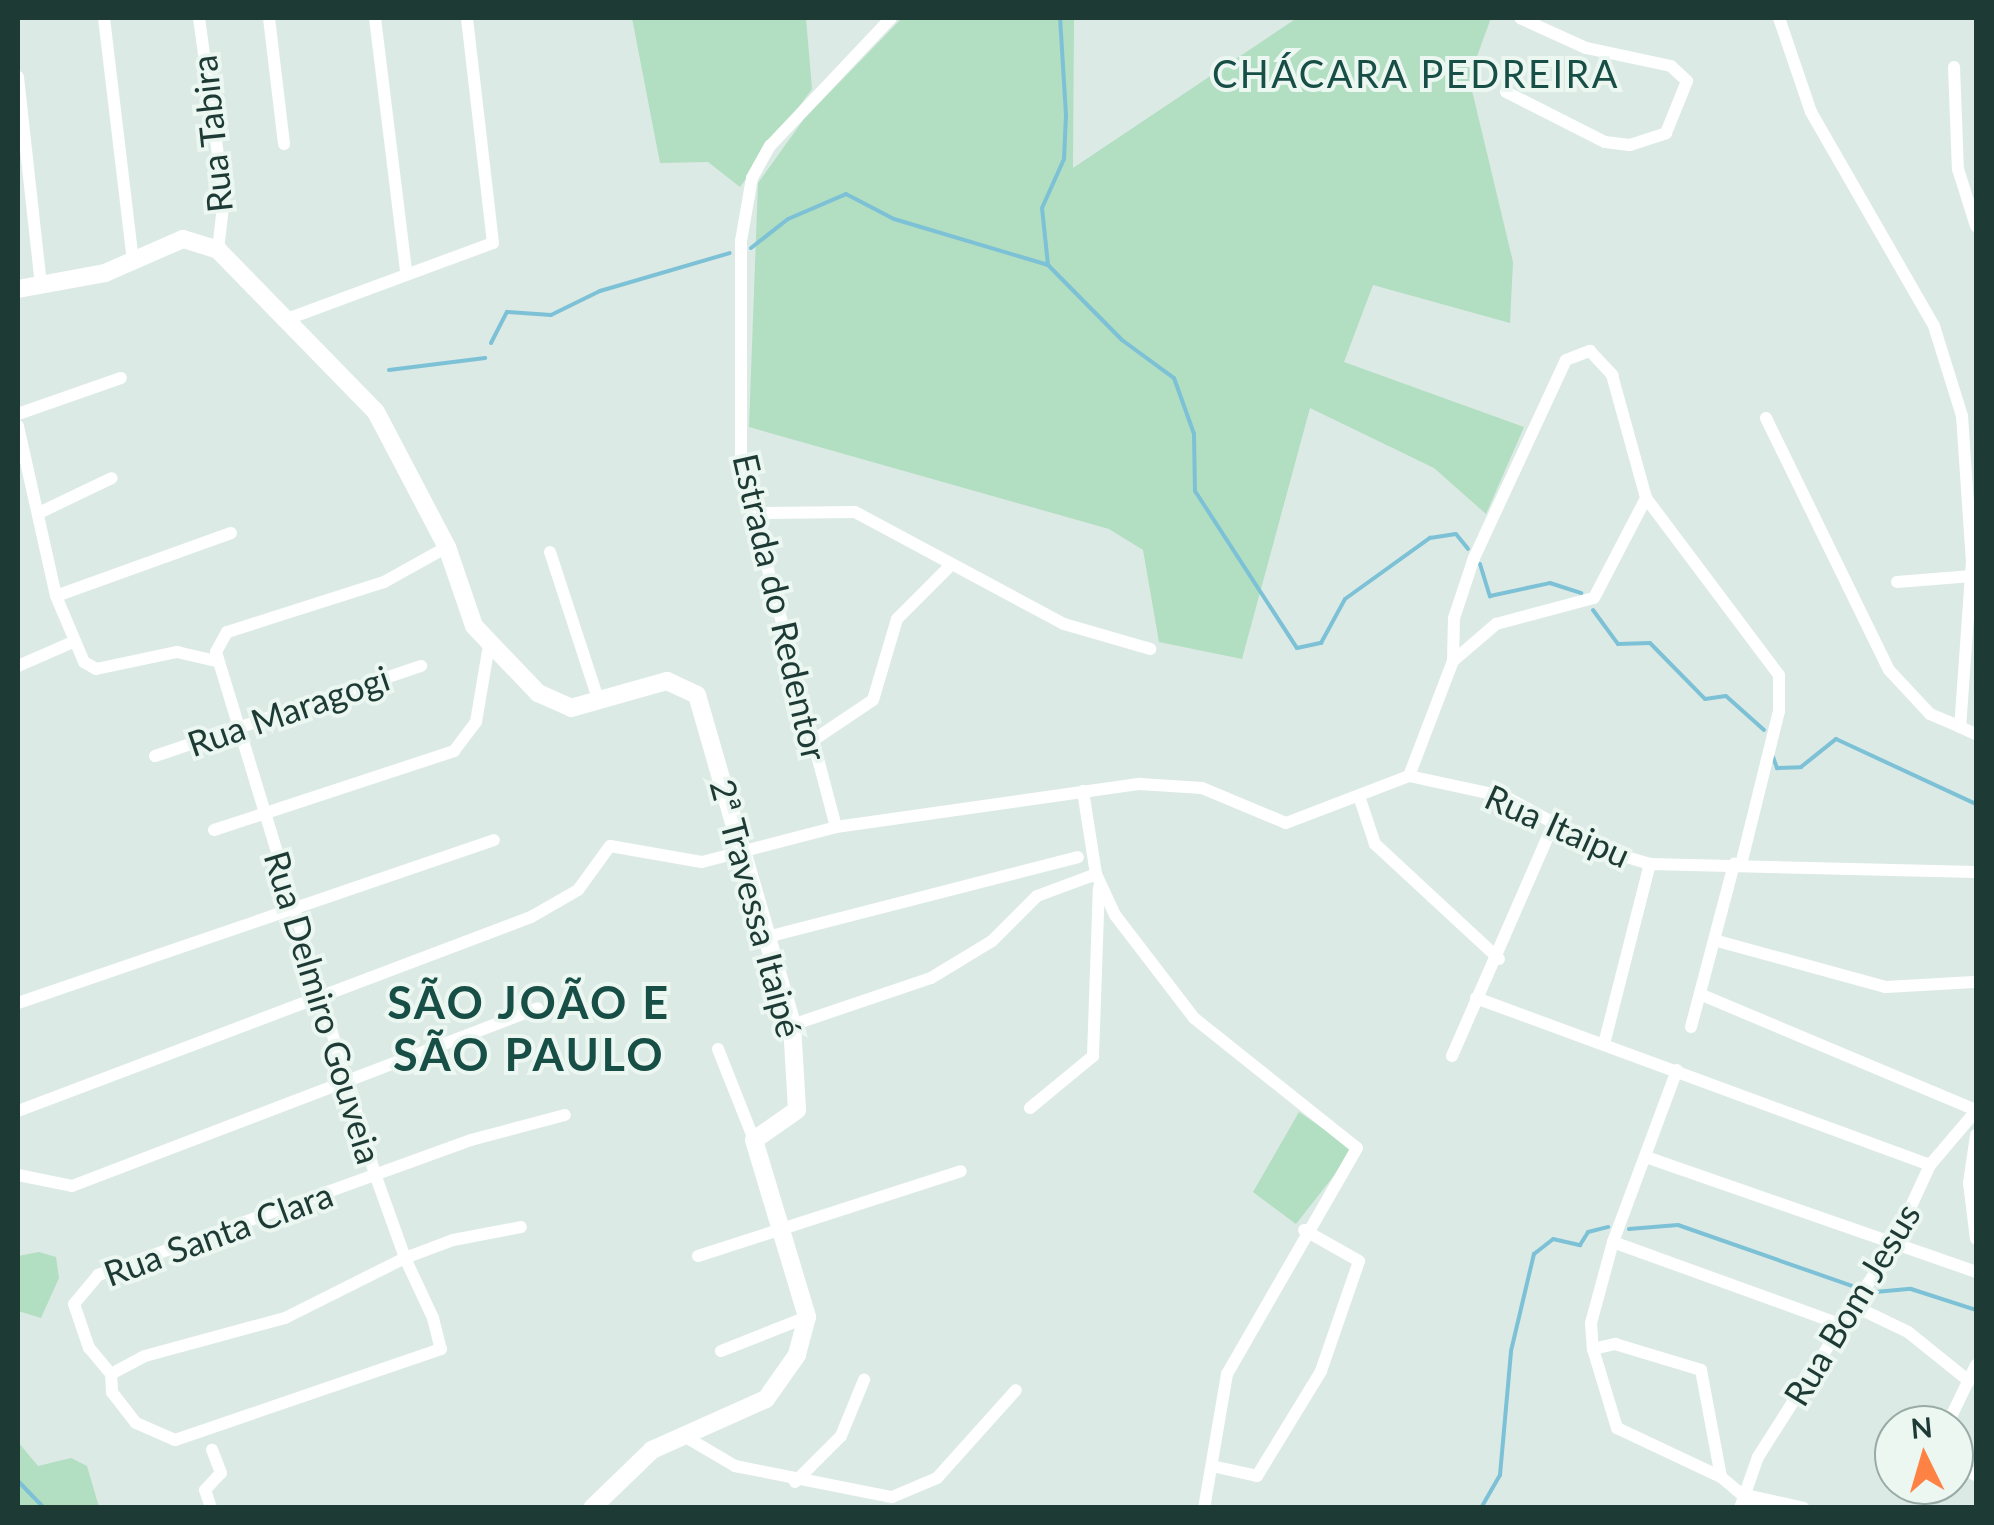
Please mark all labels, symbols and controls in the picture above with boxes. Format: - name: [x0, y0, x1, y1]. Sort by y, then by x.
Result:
- district label: CHÁCARA PEDREIRA: [1211, 51, 1621, 97]
- street label: Rua Tabira: [182, 53, 240, 215]
- street label: Estrada do Redentor: [725, 450, 837, 764]
- street label: Rua Maragogi: [182, 656, 394, 764]
- street label: 2ª Travessa Itaipé: [702, 774, 812, 1042]
- street label: Rua Itaipu: [1479, 775, 1637, 875]
- street label: Rua Delmiro Gouveia: [256, 846, 392, 1168]
- district label: SÃO JOÃO E SÃO PAULO: [387, 976, 671, 1082]
- street label: Rua Santa Clara: [98, 1172, 338, 1294]
- street label: Rua Bom Jesus: [1774, 1195, 1928, 1413]
- north arrow: [1874, 1405, 1974, 1505]
- text: N: [1909, 1409, 1934, 1445]

